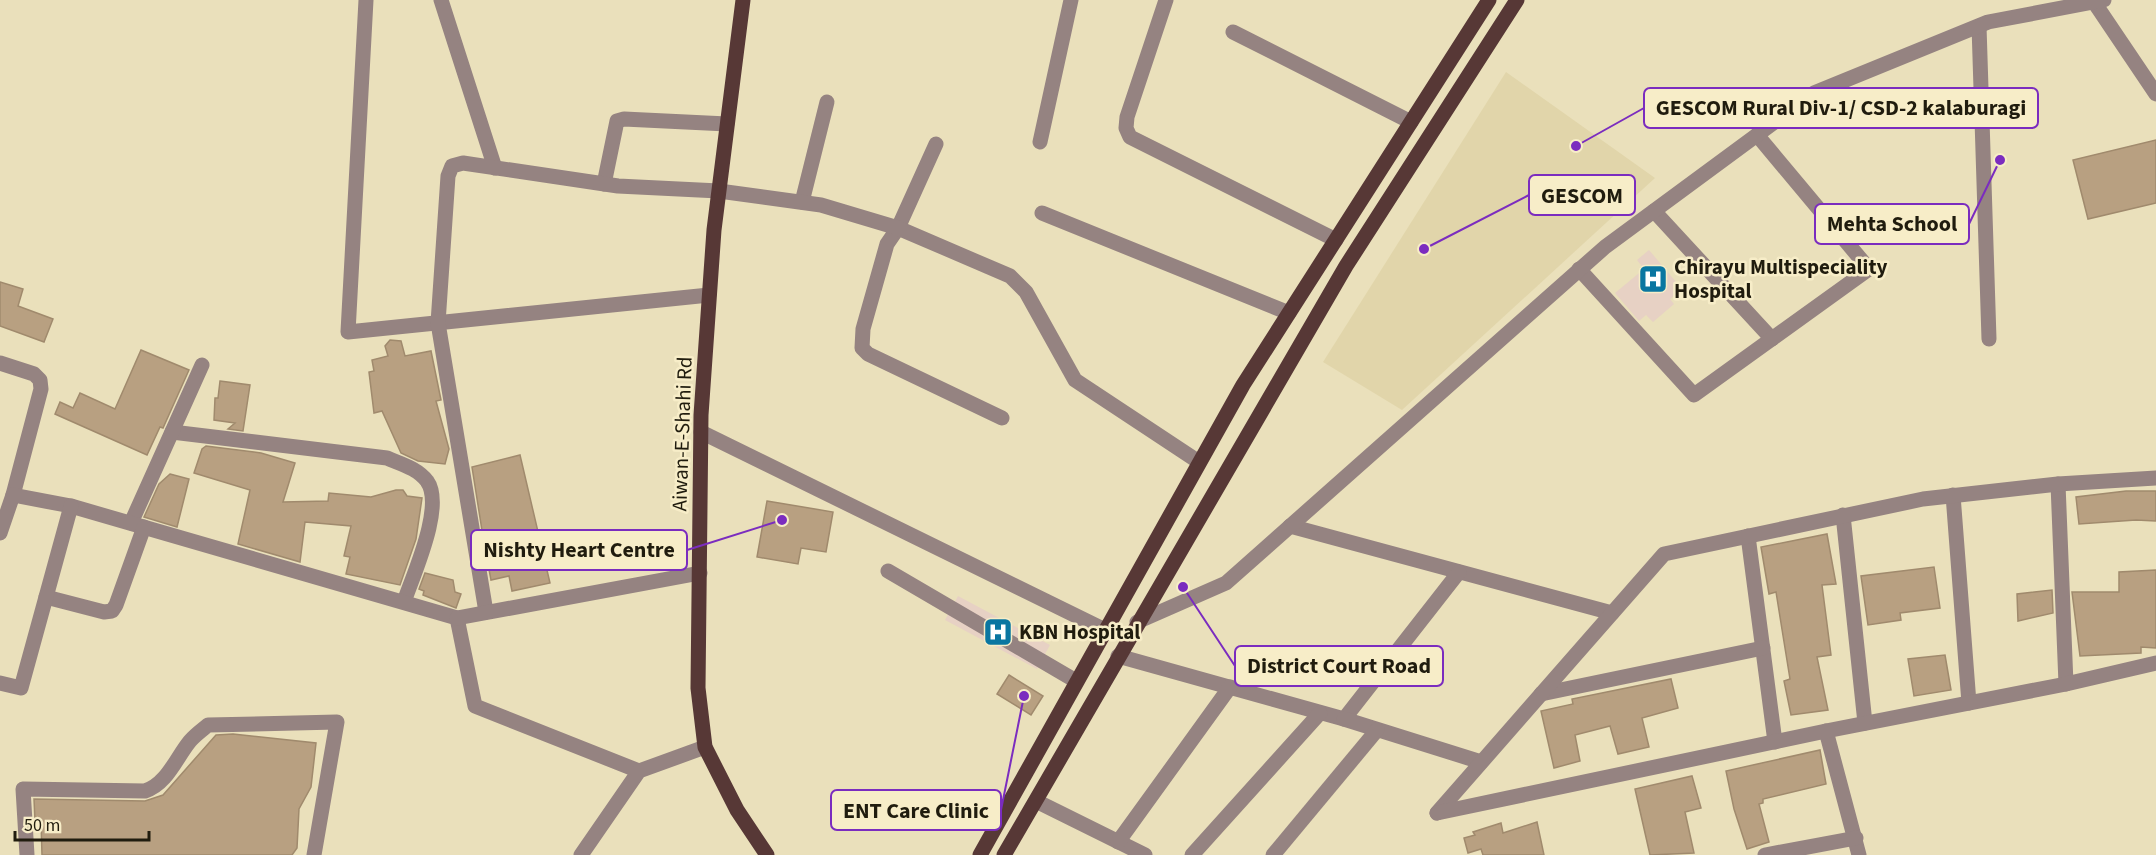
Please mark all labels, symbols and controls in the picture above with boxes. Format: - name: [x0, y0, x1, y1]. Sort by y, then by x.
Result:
- callout: GESCOM Rural Div-1/ CSD-2 kalaburagi: [1644, 88, 2038, 128]
- text: GESCOM Rural Div-1/ CSD-2 kalaburagi: [1656, 92, 2026, 124]
- callout: GESCOM: [1529, 175, 1635, 215]
- text: GESCOM: [1541, 180, 1623, 212]
- callout: Mehta School: [1815, 204, 1969, 244]
- text: Mehta School: [1827, 208, 1958, 240]
- place label: Chirayu Multispeciality Hospital: [1674, 252, 1887, 306]
- hospital icon: Chirayu Multispeciality Hospital: [1637, 263, 1669, 295]
- street label: Aiwan-E-Shahi Rd: [664, 356, 700, 512]
- callout: Nishty Heart Centre: [471, 530, 687, 570]
- text: Nishty Heart Centre: [483, 534, 675, 566]
- hospital icon: KBN Hospital: [982, 616, 1014, 648]
- place label: KBN Hospital: [1019, 617, 1140, 647]
- callout: District Court Road: [1235, 646, 1443, 686]
- text: District Court Road: [1247, 650, 1431, 682]
- callout: ENT Care Clinic: [831, 790, 1001, 830]
- text: ENT Care Clinic: [843, 795, 989, 827]
- scale bar: [15, 804, 148, 842]
- text: 50 m: [24, 813, 60, 838]

